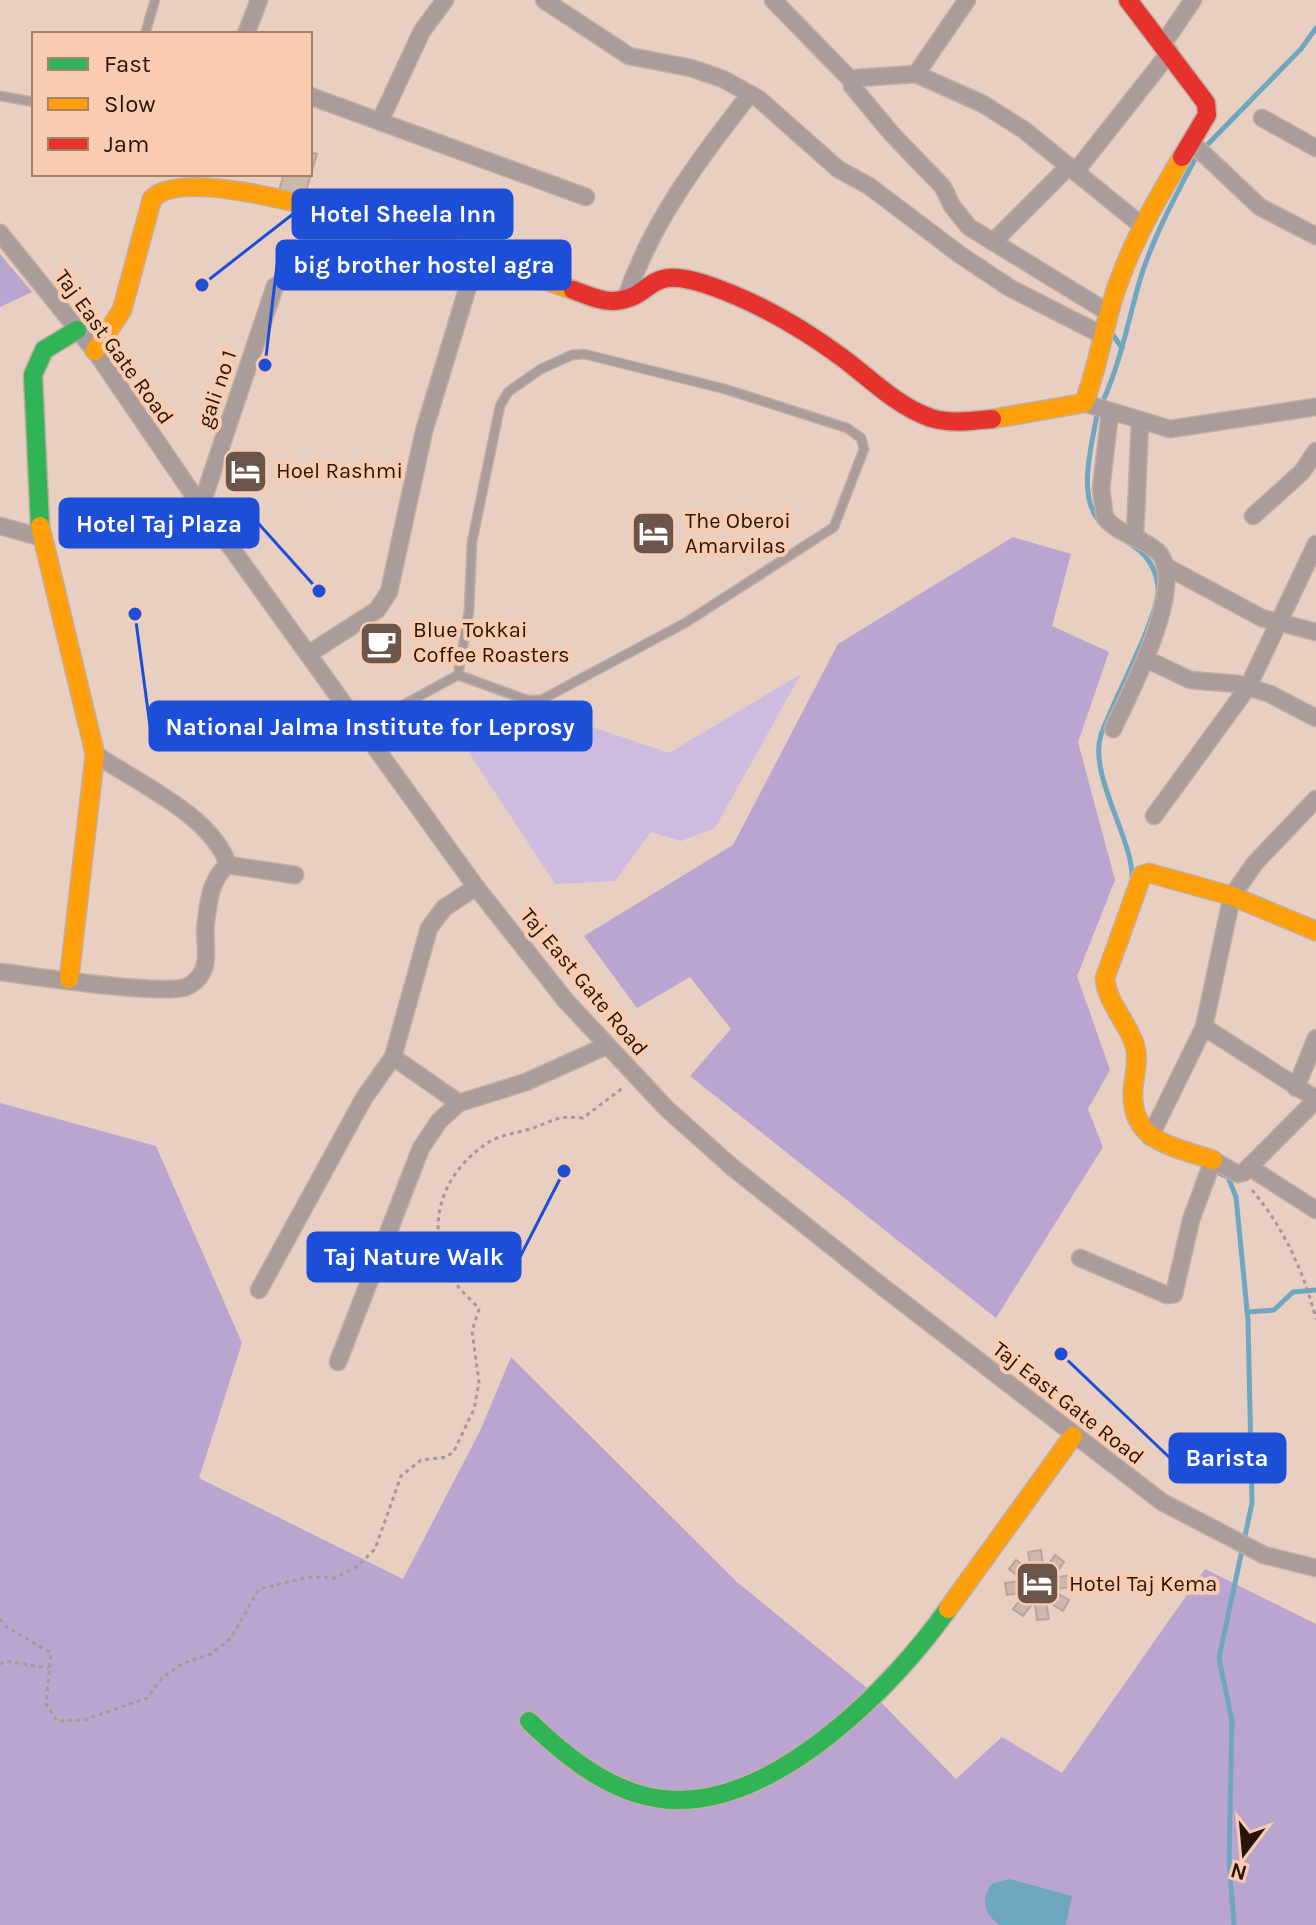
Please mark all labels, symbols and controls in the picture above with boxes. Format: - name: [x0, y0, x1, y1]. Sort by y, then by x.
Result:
- legend: [32, 32, 312, 176]
- text: Fast: [104, 50, 151, 78]
- text: Slow: [104, 90, 156, 118]
- text: Jam: [104, 130, 149, 158]
- callout: Hotel Sheela Inn: [293, 190, 512, 238]
- text: Hotel Sheela Inn: [310, 200, 496, 228]
- callout: big brother hostel agra: [277, 241, 570, 289]
- text: big brother hostel agra: [293, 251, 555, 279]
- street label: Taj East Gate Road: [49, 265, 179, 429]
- street label: gali no 1: [192, 347, 242, 431]
- hotel icon: Hoel Rashmi: [221, 447, 269, 495]
- place label: Hoel Rashmi: [276, 458, 403, 484]
- callout: Hotel Taj Plaza: [60, 499, 258, 547]
- place label: The Oberoi Amarvilas: [685, 508, 791, 559]
- text: Hotel Taj Plaza: [76, 510, 242, 538]
- hotel icon: The Oberoi Amarvilas: [630, 510, 678, 558]
- place label: Blue Tokkai Coffee Roasters: [413, 617, 570, 668]
- cafe icon: Blue Tokkai Coffee Roasters: [358, 619, 406, 667]
- callout: National Jalma Institute for Leprosy: [150, 702, 591, 750]
- text: National Jalma Institute for Leprosy: [166, 713, 574, 741]
- street label: Taj East Gate Road: [515, 903, 653, 1061]
- callout: Taj Nature Walk: [308, 1233, 520, 1281]
- text: Taj Nature Walk: [324, 1243, 504, 1271]
- street label: Taj East Gate Road: [987, 1336, 1149, 1470]
- callout: Barista: [1170, 1434, 1285, 1482]
- text: Barista: [1185, 1444, 1269, 1472]
- hotel icon: Hotel Taj Kema: [1014, 1560, 1062, 1608]
- place label: Hotel Taj Kema: [1069, 1571, 1217, 1597]
- north arrow: [1204, 1813, 1284, 1893]
- text: N: [1228, 1857, 1250, 1886]

